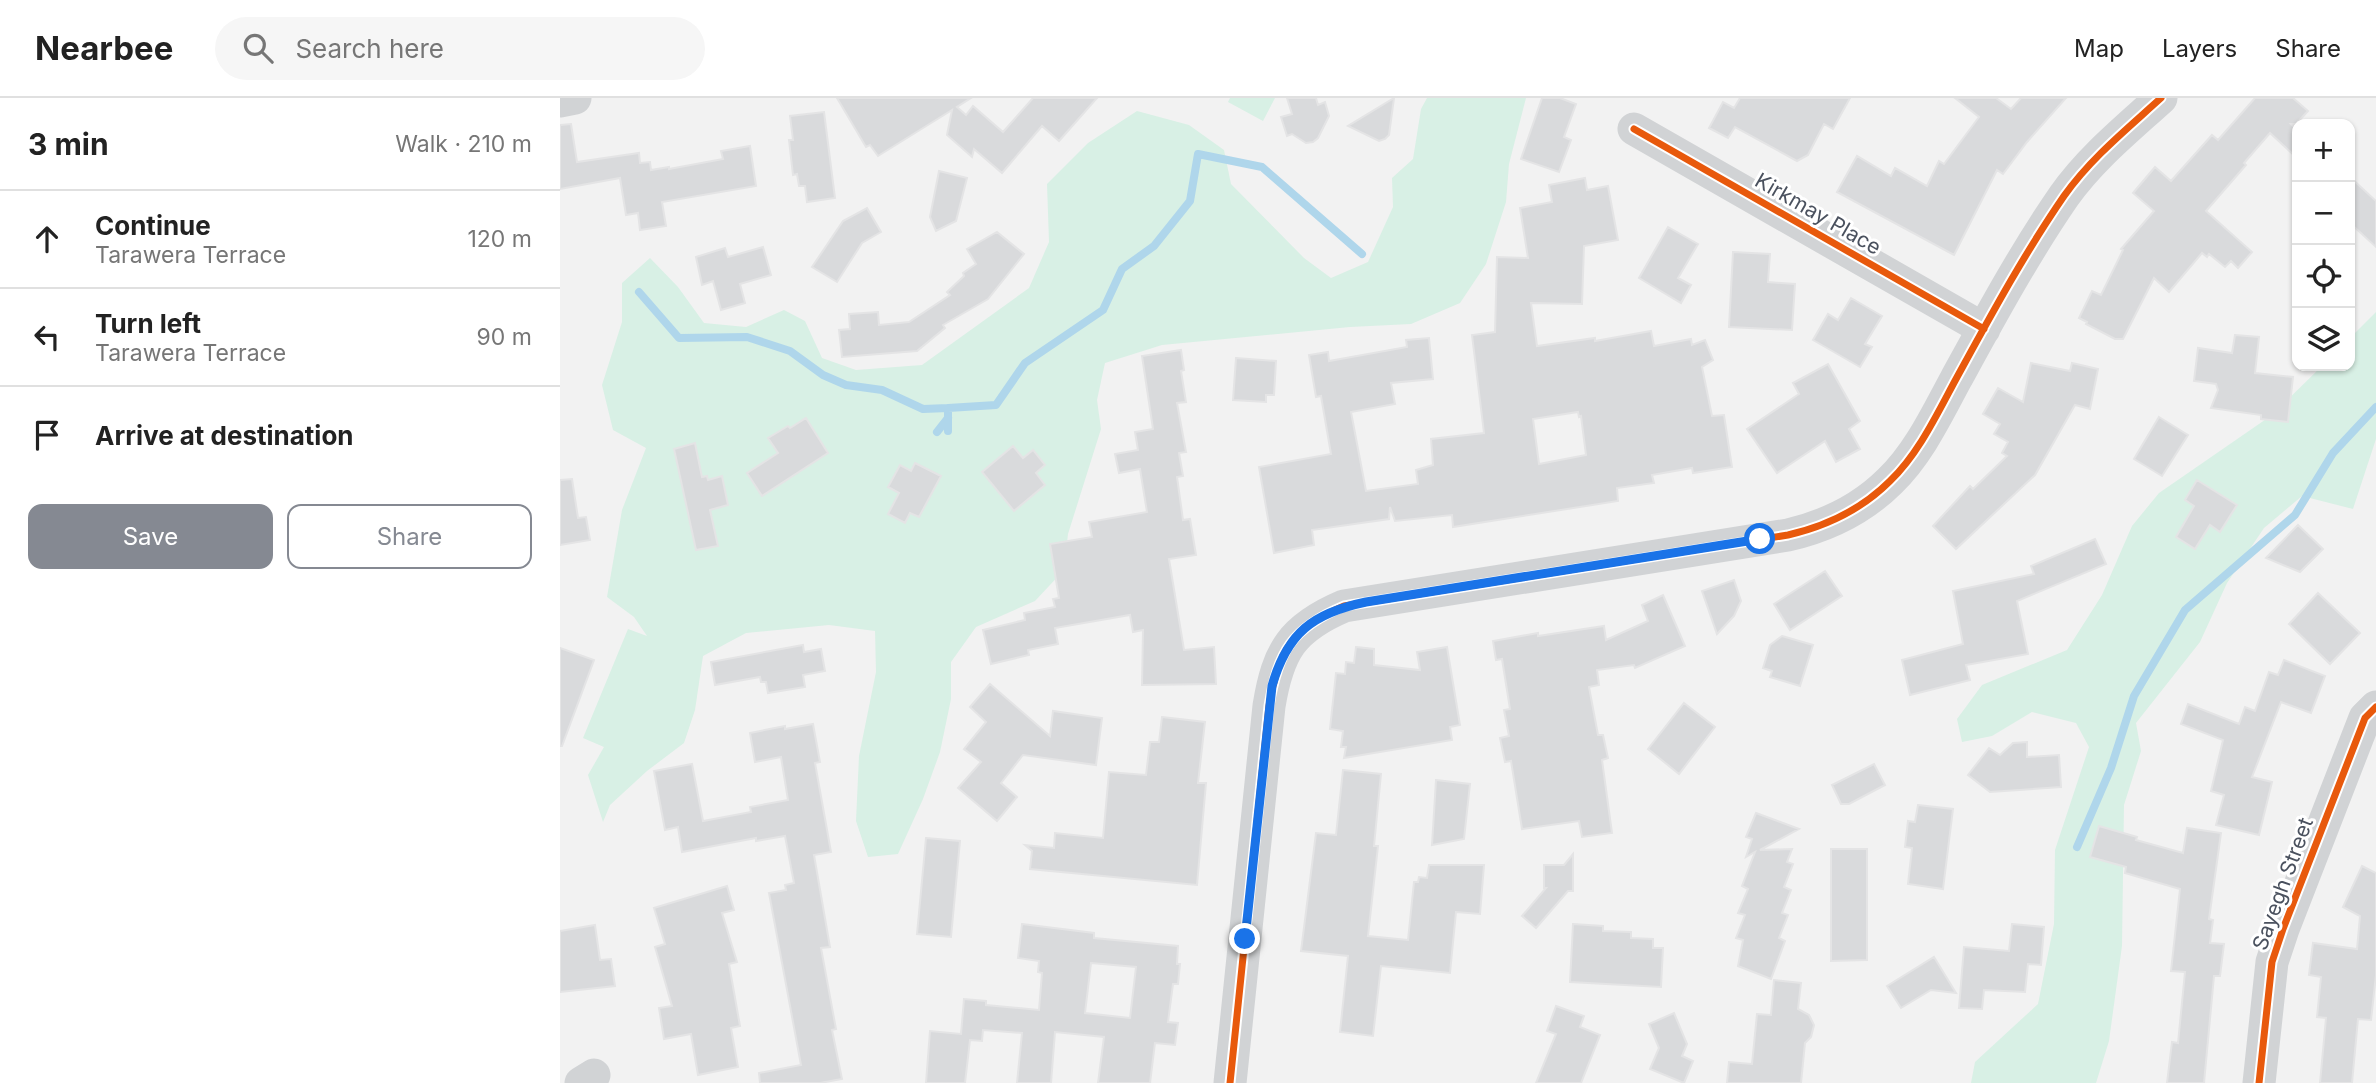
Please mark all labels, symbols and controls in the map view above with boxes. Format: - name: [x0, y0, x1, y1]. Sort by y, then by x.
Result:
- search box: [215, 17, 705, 80]
- text: Nearbee: [35, 28, 173, 68]
- icon: search: [239, 29, 277, 67]
- text: Search here: [295, 33, 444, 64]
- text: Map: [2074, 34, 2124, 63]
- text: Layers: [2162, 34, 2237, 63]
- text: Share: [2275, 34, 2341, 63]
- map controls: [2292, 119, 2355, 371]
- button: +: [2292, 119, 2355, 182]
- text: 3 min: [28, 126, 109, 162]
- text: Walk · 210 m: [395, 130, 532, 158]
- street label: Kirkmay Place: [1751, 167, 1886, 260]
- button: −: [2292, 182, 2355, 245]
- text: Continue: [95, 210, 211, 241]
- icon: ahead: [28, 220, 66, 258]
- text: 120 m: [467, 225, 532, 253]
- text: Tarawera Terrace: [95, 241, 286, 269]
- button: locate: [2292, 245, 2355, 308]
- text: Turn left: [95, 308, 201, 339]
- button: layers: [2292, 308, 2355, 371]
- icon: left: [28, 318, 66, 356]
- text: 90 m: [477, 323, 532, 351]
- text: Tarawera Terrace: [95, 339, 286, 367]
- icon: arrive: [28, 416, 66, 454]
- text: Arrive at destination: [95, 420, 354, 451]
- button: Save: [28, 504, 273, 569]
- button: Share: [287, 504, 532, 569]
- route start: [1744, 523, 1775, 554]
- street label: Sayegh Street: [2247, 814, 2318, 953]
- route end: [1229, 923, 1260, 954]

